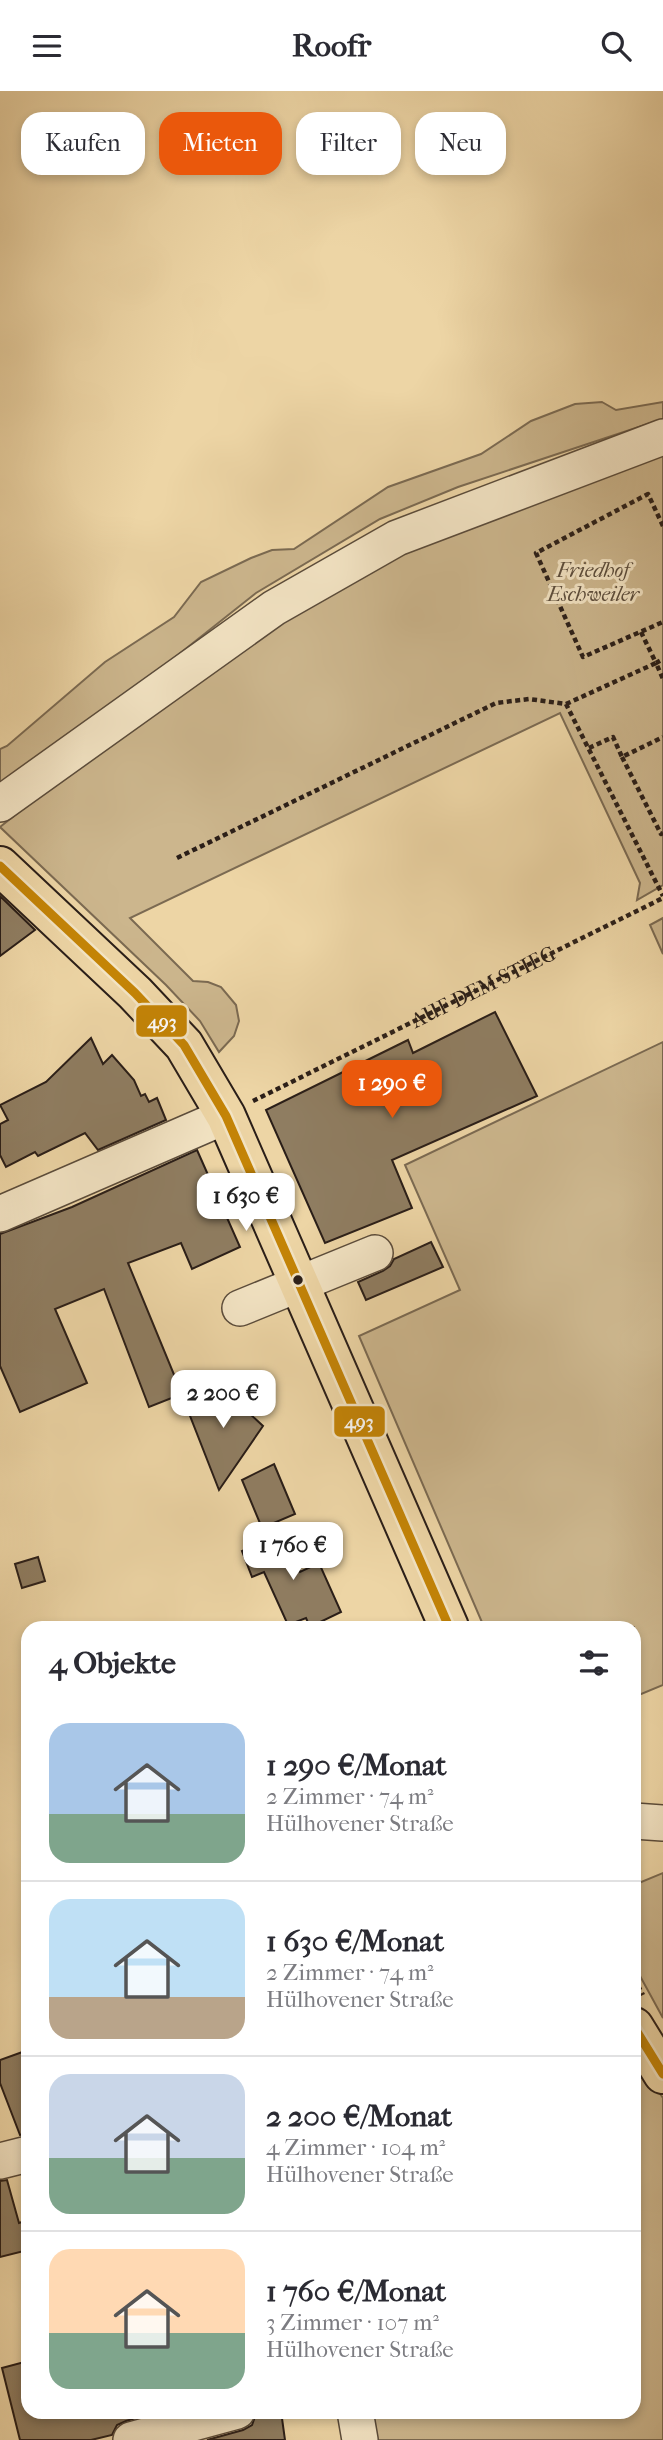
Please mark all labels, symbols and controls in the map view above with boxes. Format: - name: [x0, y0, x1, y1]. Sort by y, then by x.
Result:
- icon: menu: [28, 27, 66, 65]
- text: Roofr: [292, 27, 371, 64]
- icon: search: [597, 27, 635, 65]
- chip: Kaufen: [21, 112, 145, 175]
- chip: Mieten: [159, 112, 282, 175]
- chip: Filter: [296, 112, 401, 175]
- chip: Neu: [415, 112, 506, 175]
- park label: Friedhof Eschweiler: [545, 558, 640, 606]
- street label: AUF DEM STIEG: [406, 941, 560, 1033]
- line badge: 493: [135, 1004, 188, 1038]
- text: 493: [147, 1011, 176, 1033]
- pin: 1 290 €: [327, 1061, 457, 1120]
- text: 1 290 €: [358, 1069, 426, 1096]
- pin: 1 630 €: [181, 1173, 311, 1233]
- text: 1 630 €: [213, 1182, 279, 1209]
- unlabelled marker: [291, 1273, 305, 1287]
- pin: 2 200 €: [158, 1371, 288, 1430]
- text: 2 200 €: [187, 1379, 259, 1406]
- line badge: 493: [333, 1405, 386, 1438]
- text: 493: [344, 1411, 373, 1433]
- pin: 1 760 €: [228, 1523, 358, 1582]
- text: 1 760 €: [259, 1531, 327, 1558]
- icon: filters: [575, 1644, 613, 1682]
- text: 4 Objekte: [49, 1646, 176, 1681]
- text: 1 290 €/Monat: [266, 1748, 447, 1783]
- icon: home: [105, 1751, 189, 1835]
- text: 2 Zimmer · 74 m²: [266, 1783, 434, 1810]
- text: Hülhovener Straße: [266, 1810, 454, 1837]
- text: 1 630 €/Monat: [266, 1924, 444, 1959]
- icon: home: [105, 1927, 189, 2011]
- text: 2 Zimmer · 74 m²: [266, 1959, 434, 1986]
- text: Hülhovener Straße: [266, 1986, 454, 2013]
- text: 2 200 €/Monat: [266, 2099, 452, 2134]
- icon: home: [105, 2102, 189, 2186]
- text: 4 Zimmer · 104 m²: [266, 2134, 445, 2161]
- text: Hülhovener Straße: [266, 2161, 454, 2188]
- text: 1 760 €/Monat: [266, 2274, 446, 2309]
- icon: home: [105, 2277, 189, 2361]
- text: 3 Zimmer · 107 m²: [266, 2309, 439, 2336]
- text: Hülhovener Straße: [266, 2336, 454, 2363]

